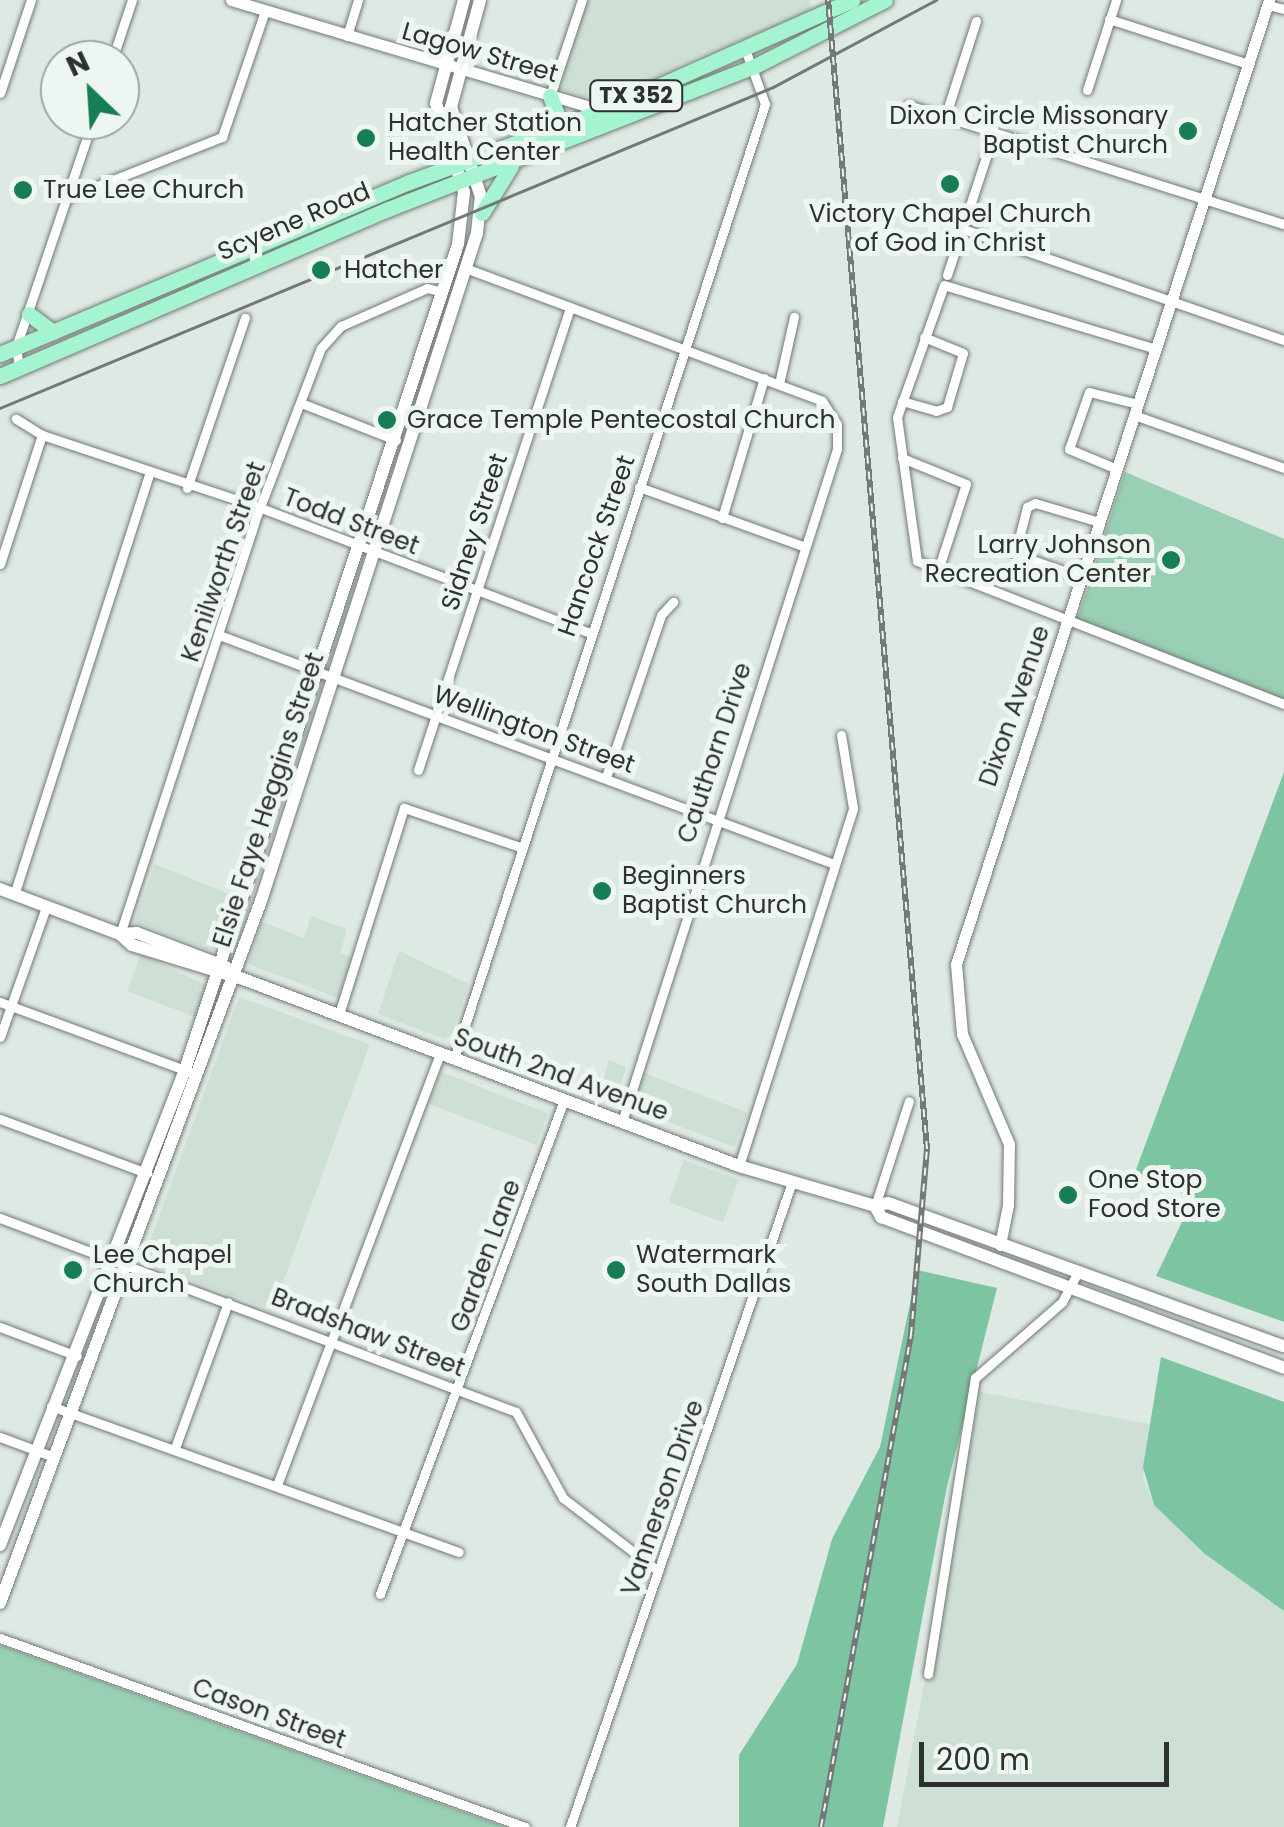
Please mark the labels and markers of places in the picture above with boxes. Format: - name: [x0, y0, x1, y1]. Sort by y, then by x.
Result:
- place label: Dixon Circle Missonary Baptist Church: [889, 102, 1168, 161]
- place label: Hatcher Station Health Center: [388, 109, 582, 168]
- marker: Dixon Circle Missonary Baptist Church: [1177, 120, 1199, 142]
- marker: Hatcher Station Health Center: [353, 125, 379, 151]
- marker: Victory Chapel Church of God in Christ: [939, 173, 961, 195]
- place label: True Lee Church: [43, 175, 244, 205]
- marker: True Lee Church: [12, 179, 34, 201]
- place label: Victory Chapel Church of God in Christ: [809, 200, 1091, 259]
- place label: Hatcher: [344, 255, 443, 285]
- marker: Hatcher: [308, 257, 334, 283]
- place label: Grace Temple Pentecostal Church: [407, 405, 835, 435]
- marker: Grace Temple Pentecostal Church: [376, 409, 398, 431]
- place label: Larry Johnson Recreation Center: [925, 531, 1151, 590]
- marker: Larry Johnson Recreation Center: [1160, 549, 1182, 571]
- place label: Beginners Baptist Church: [622, 862, 807, 921]
- marker: Beginners Baptist Church: [591, 880, 613, 902]
- place label: One Stop Food Store: [1088, 1166, 1221, 1225]
- marker: One Stop Food Store: [1057, 1184, 1079, 1206]
- place label: Lee Chapel Church: [93, 1241, 232, 1300]
- place label: Watermark South Dallas: [636, 1241, 791, 1300]
- marker: Lee Chapel Church: [62, 1259, 84, 1281]
- marker: Watermark South Dallas: [605, 1259, 627, 1281]

